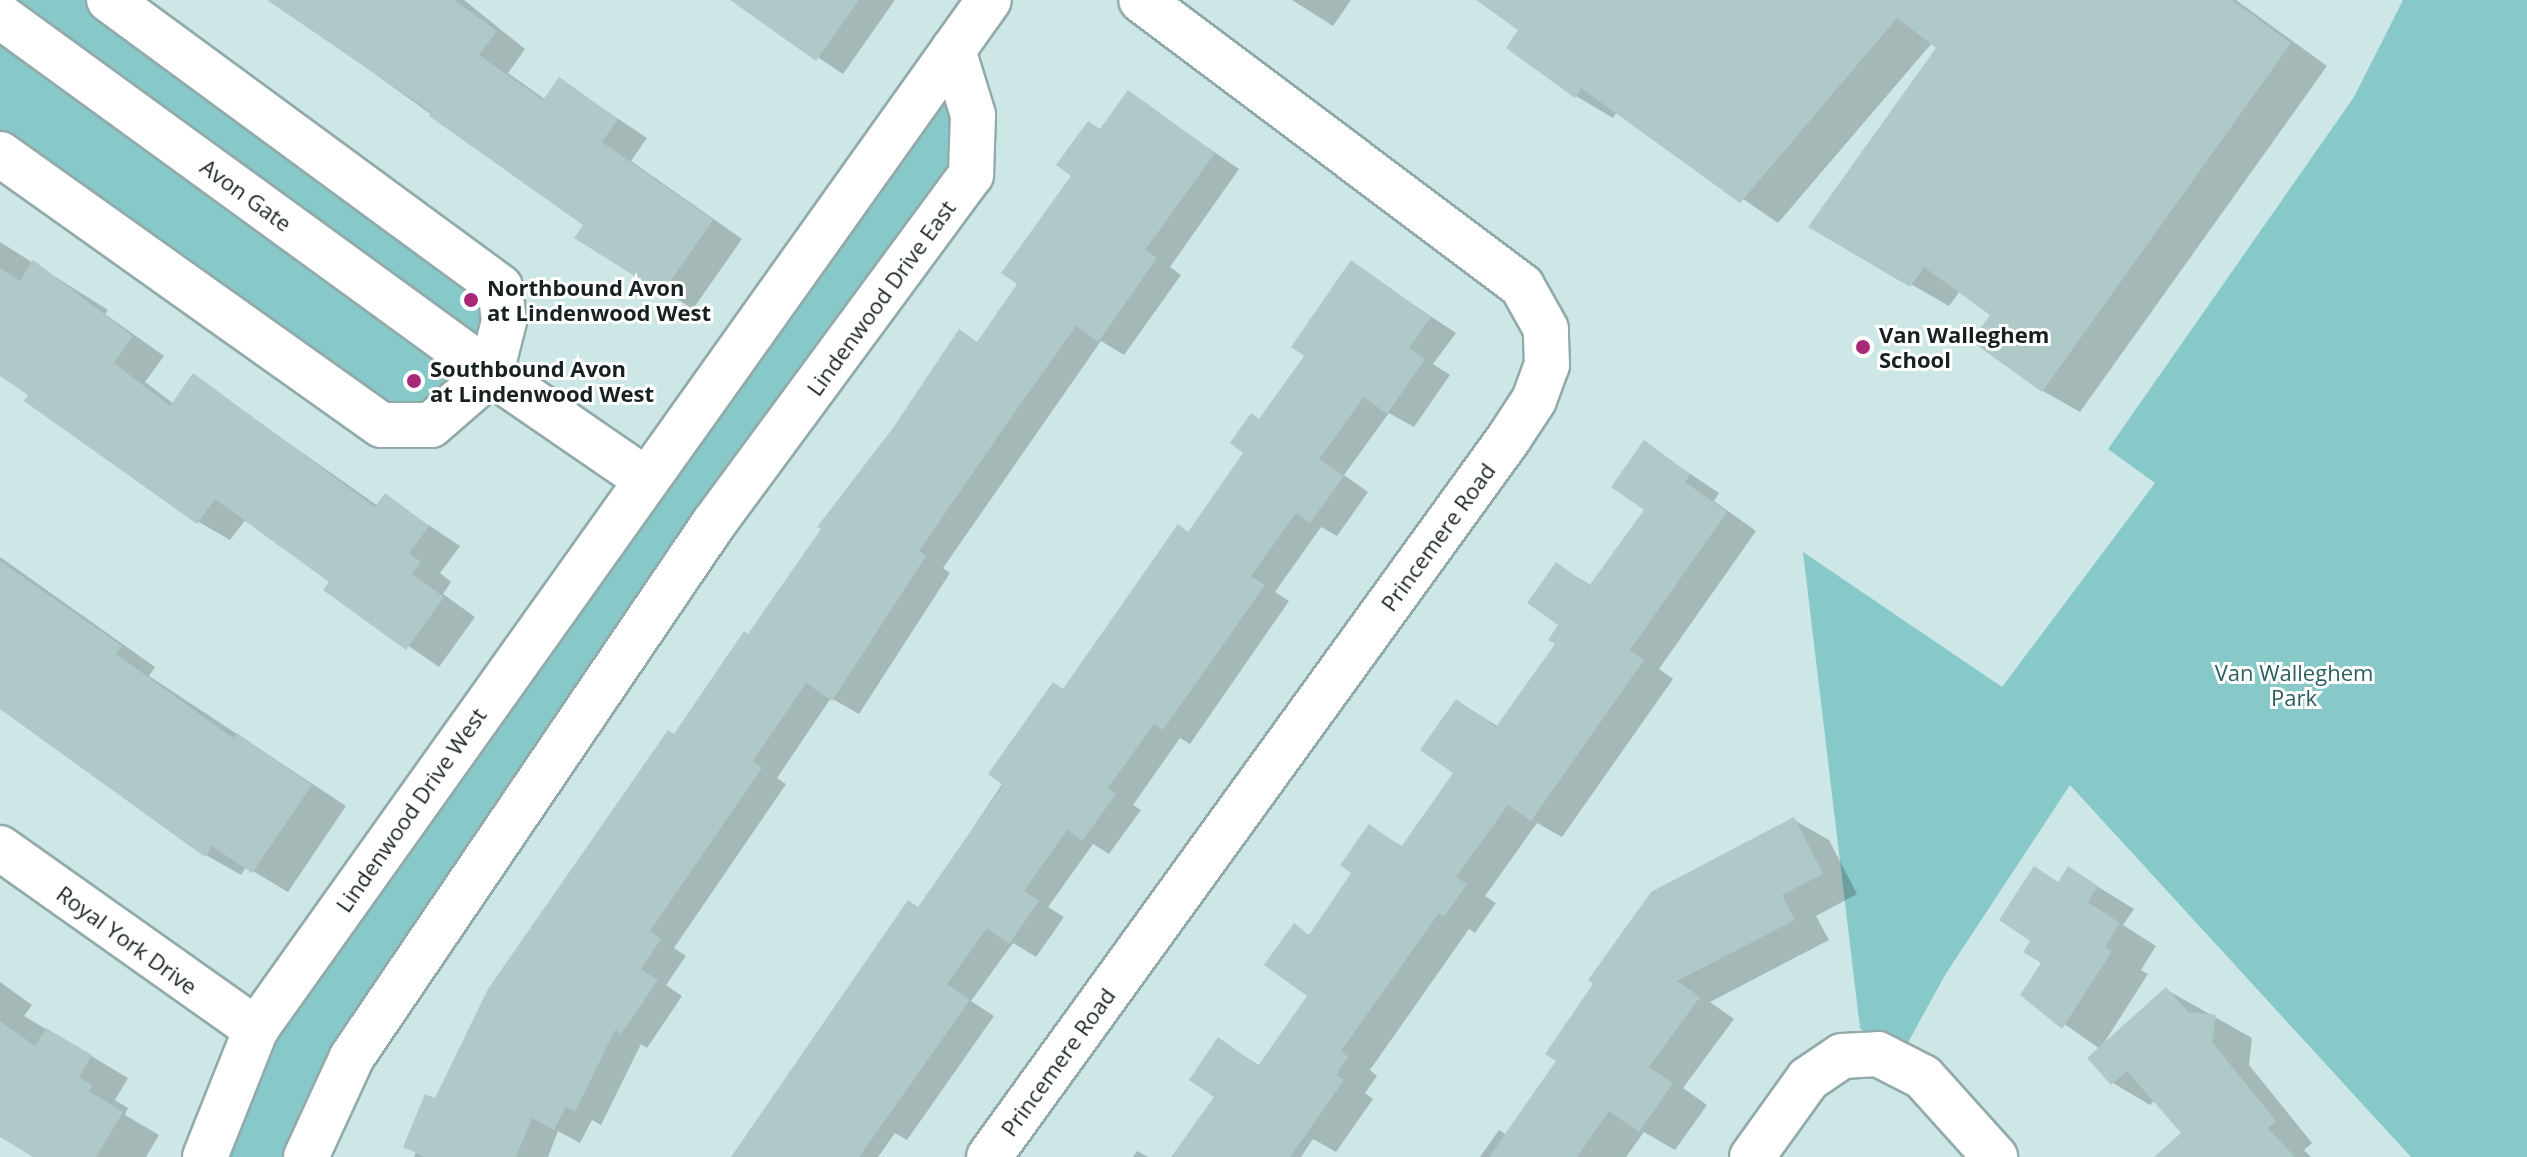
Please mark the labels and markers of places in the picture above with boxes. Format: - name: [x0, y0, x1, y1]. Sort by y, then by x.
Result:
- place label: Northbound Avon at Lindenwood West: [487, 274, 711, 326]
- marker: Northbound Avon at Lindenwood West: [462, 291, 480, 309]
- place label: Van Walleghem School: [1879, 321, 2049, 372]
- marker: Van Walleghem School: [1854, 338, 1872, 356]
- place label: Southbound Avon at Lindenwood West: [430, 355, 654, 406]
- marker: Southbound Avon at Lindenwood West: [405, 372, 423, 390]

